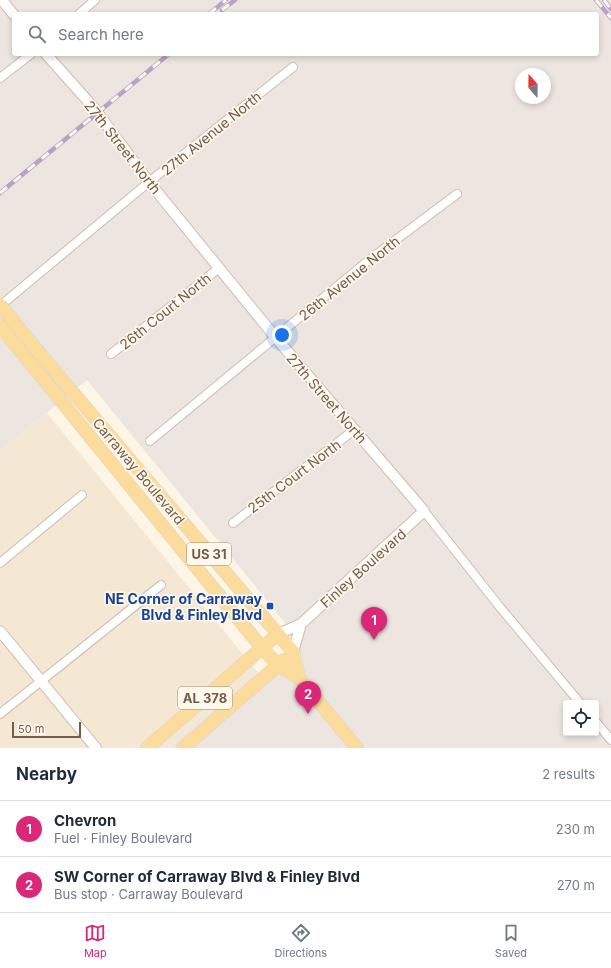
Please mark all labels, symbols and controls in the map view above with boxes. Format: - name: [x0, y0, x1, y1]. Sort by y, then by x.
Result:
- search box: [12, 12, 599, 56]
- icon: search: [26, 23, 48, 45]
- text: Search here: [58, 25, 144, 44]
- north arrow: [515, 68, 551, 104]
- street label: 27th Avenue North: [158, 87, 264, 179]
- street label: 27th Street North: [81, 97, 165, 197]
- street label: 26th Avenue North: [295, 232, 403, 324]
- street label: 26th Court North: [116, 269, 214, 353]
- your location: [272, 325, 292, 345]
- street label: 27th Street North: [283, 349, 371, 447]
- street label: Carraway Boulevard: [89, 414, 189, 528]
- street label: 25th Court North: [244, 435, 344, 517]
- street label: Finley Boulevard: [317, 525, 409, 611]
- road number: US 31: [187, 543, 231, 565]
- place label: NE Corner of Carraway Blvd & Finley Blvd: [105, 590, 263, 623]
- marker: NE Corner of Carraway Blvd & Finley Blvd: [265, 601, 275, 611]
- pin: 1: [361, 607, 387, 640]
- pin: 2: [295, 681, 321, 714]
- road number: AL 378: [178, 687, 232, 709]
- map controls: [563, 700, 599, 736]
- button: locate: [563, 700, 599, 736]
- scale bar: [12, 720, 81, 739]
- text: 50 m: [18, 722, 44, 736]
- text: Nearby: [16, 764, 77, 784]
- text: 2 results: [542, 766, 595, 782]
- text: Chevron: [54, 811, 116, 830]
- text: 1: [26, 821, 32, 837]
- text: 230 m: [556, 821, 595, 837]
- text: Fuel · Finley Boulevard: [54, 830, 192, 846]
- text: SW Corner of Carraway Blvd & Finley Blvd: [54, 867, 360, 886]
- text: 2: [25, 877, 33, 893]
- text: 270 m: [557, 877, 595, 893]
- text: Bus stop · Carraway Boulevard: [54, 886, 243, 902]
- tab: Map: [84, 922, 107, 960]
- tab: Directions: [275, 922, 327, 960]
- tab: Saved: [495, 922, 527, 960]

